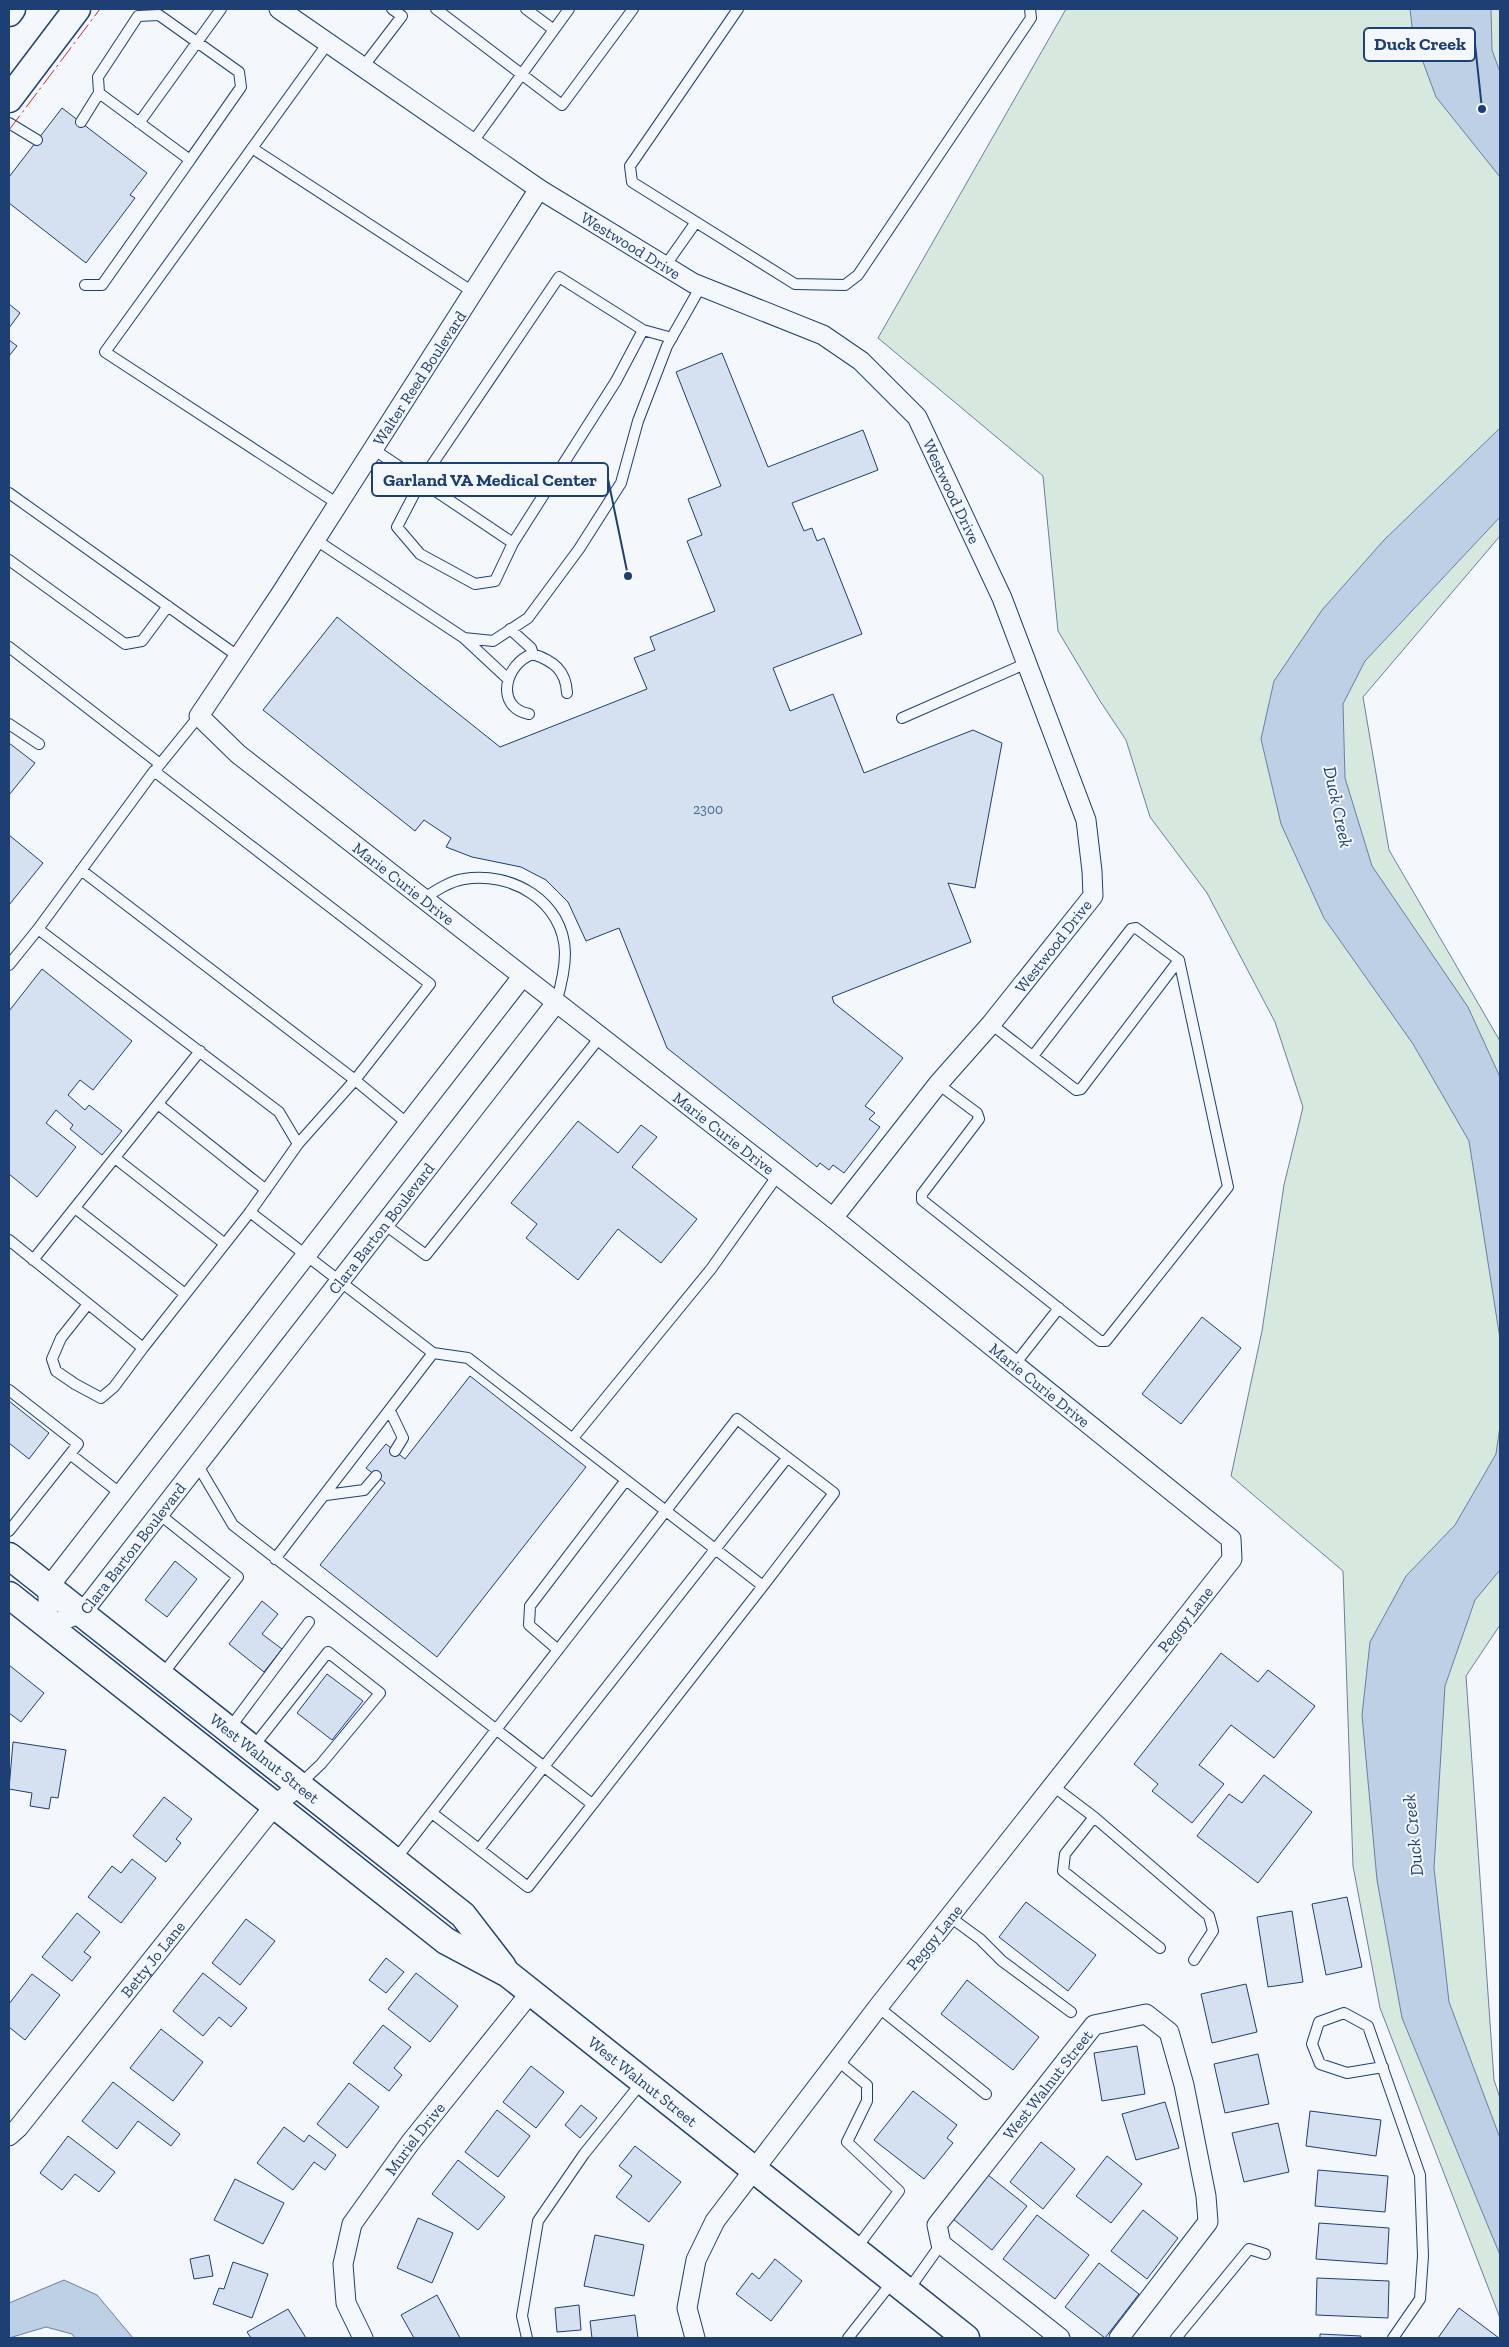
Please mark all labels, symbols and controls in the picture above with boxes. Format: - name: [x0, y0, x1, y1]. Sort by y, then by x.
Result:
- callout: Duck Creek: [1364, 28, 1475, 61]
- text: Duck Creek: [1374, 33, 1466, 55]
- street label: Westwood Drive: [577, 208, 684, 283]
- street label: Walter Reed Boulevard: [369, 307, 470, 449]
- street label: Westwood Drive: [919, 436, 984, 547]
- callout: Garland VA Medical Center: [372, 463, 608, 496]
- text: Garland VA Medical Center: [383, 469, 597, 491]
- water label: Duck Creek: [1319, 764, 1357, 850]
- house number: 2300: [693, 801, 723, 818]
- street label: Marie Curie Drive: [349, 838, 458, 929]
- street label: Westwood Drive: [1011, 896, 1096, 997]
- street label: Marie Curie Drive: [669, 1088, 778, 1179]
- street label: Clara Barton Boulevard: [324, 1159, 439, 1298]
- street label: Marie Curie Drive: [986, 1339, 1094, 1431]
- street label: Clara Barton Boulevard: [76, 1479, 190, 1618]
- street label: Peggy Lane: [1154, 1583, 1217, 1656]
- street label: West Walnut Street: [206, 1710, 323, 1808]
- water label: Duck Creek: [1398, 1793, 1428, 1877]
- street label: Peggy Lane: [902, 1901, 966, 1974]
- street label: Betty Jo Lane: [117, 1917, 189, 2001]
- street label: West Walnut Street: [999, 2026, 1097, 2143]
- street label: West Walnut Street: [584, 2033, 701, 2131]
- street label: Muriel Drive: [381, 2098, 449, 2179]

